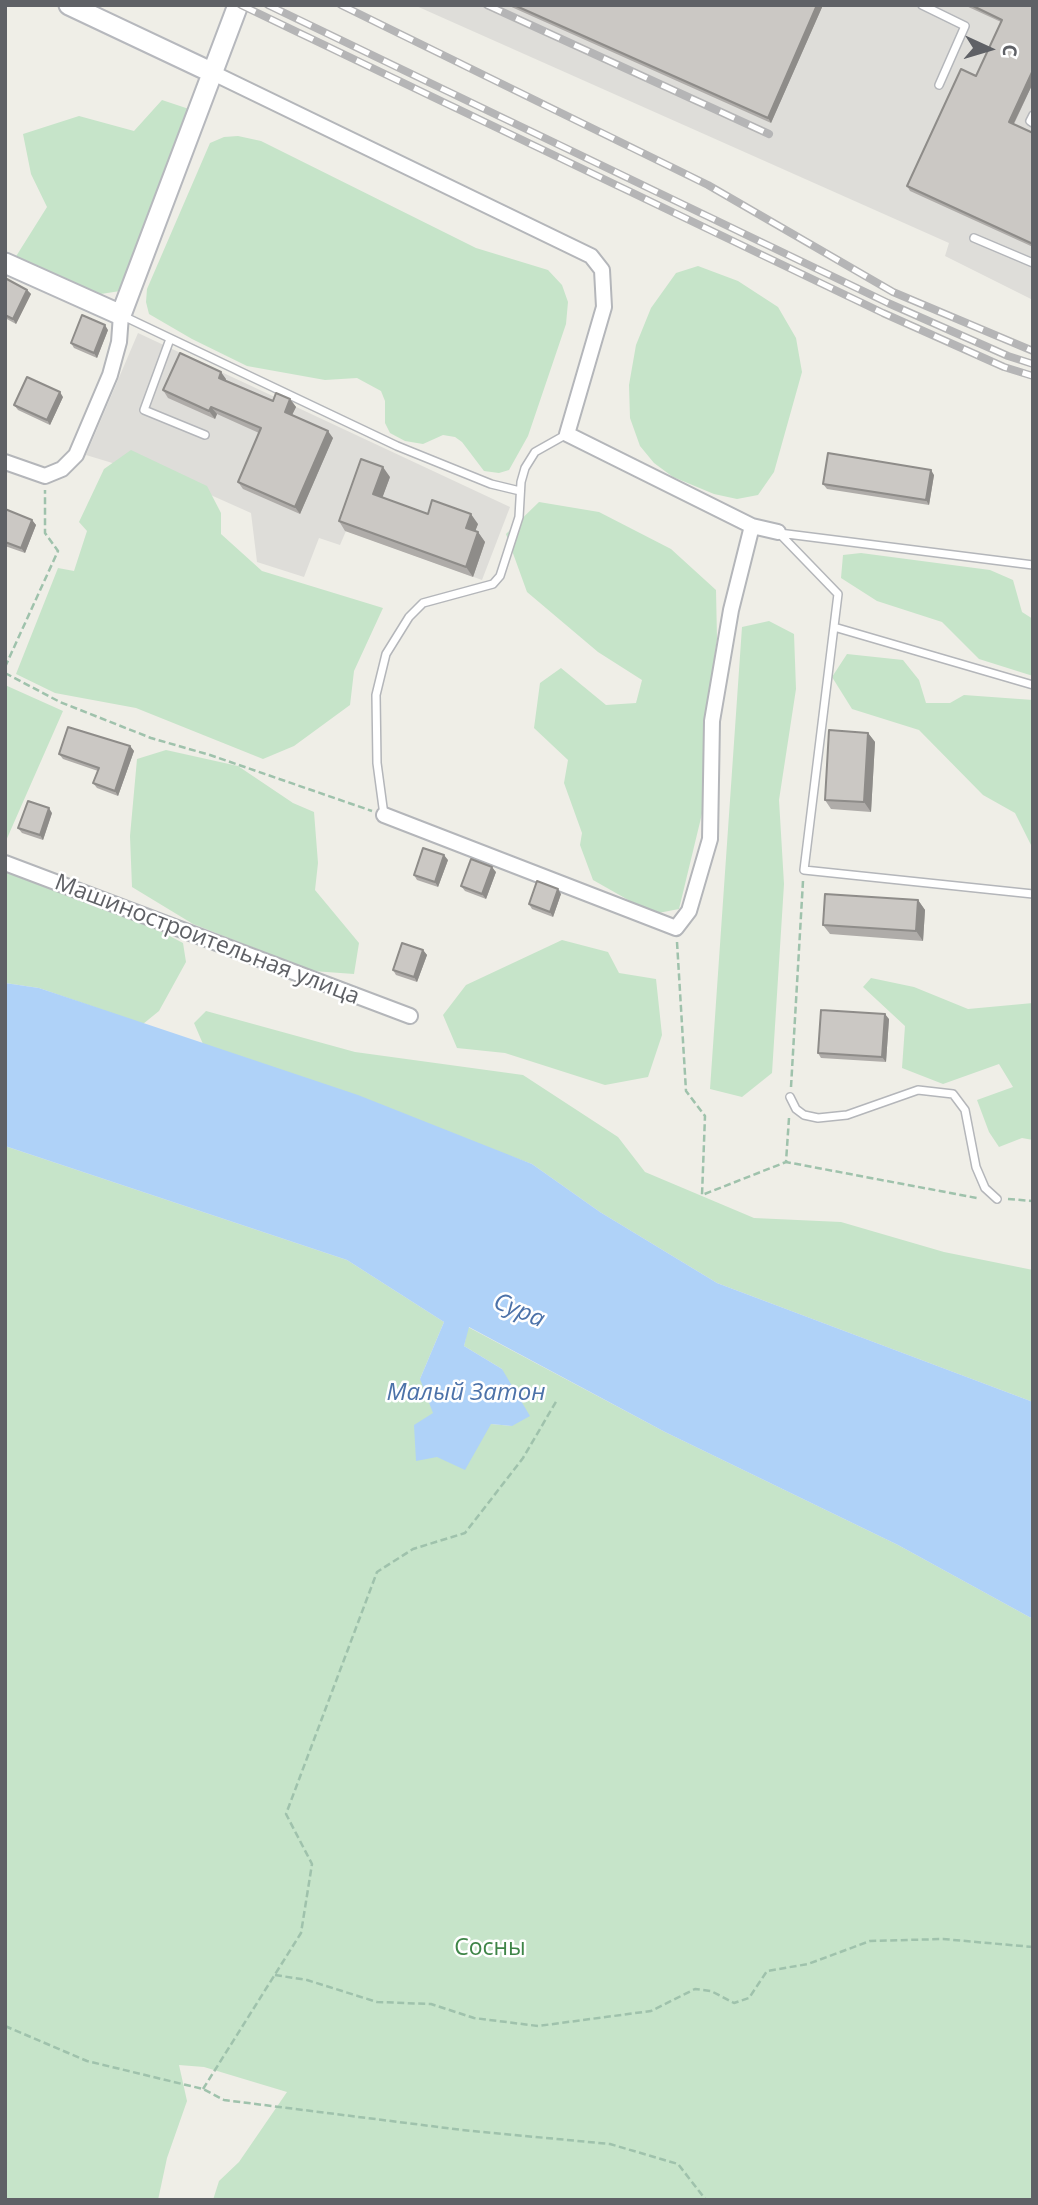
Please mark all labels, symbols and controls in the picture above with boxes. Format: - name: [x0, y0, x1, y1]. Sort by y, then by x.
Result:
- north arrow: [954, 14, 1024, 84]
- text: С: [997, 44, 1023, 57]
- street label: Машиностроительная улица: [51, 869, 363, 1011]
- water label: Сура: [489, 1287, 549, 1335]
- water label: Малый Затон: [386, 1379, 546, 1407]
- park label: Сосны: [454, 1934, 526, 1962]

